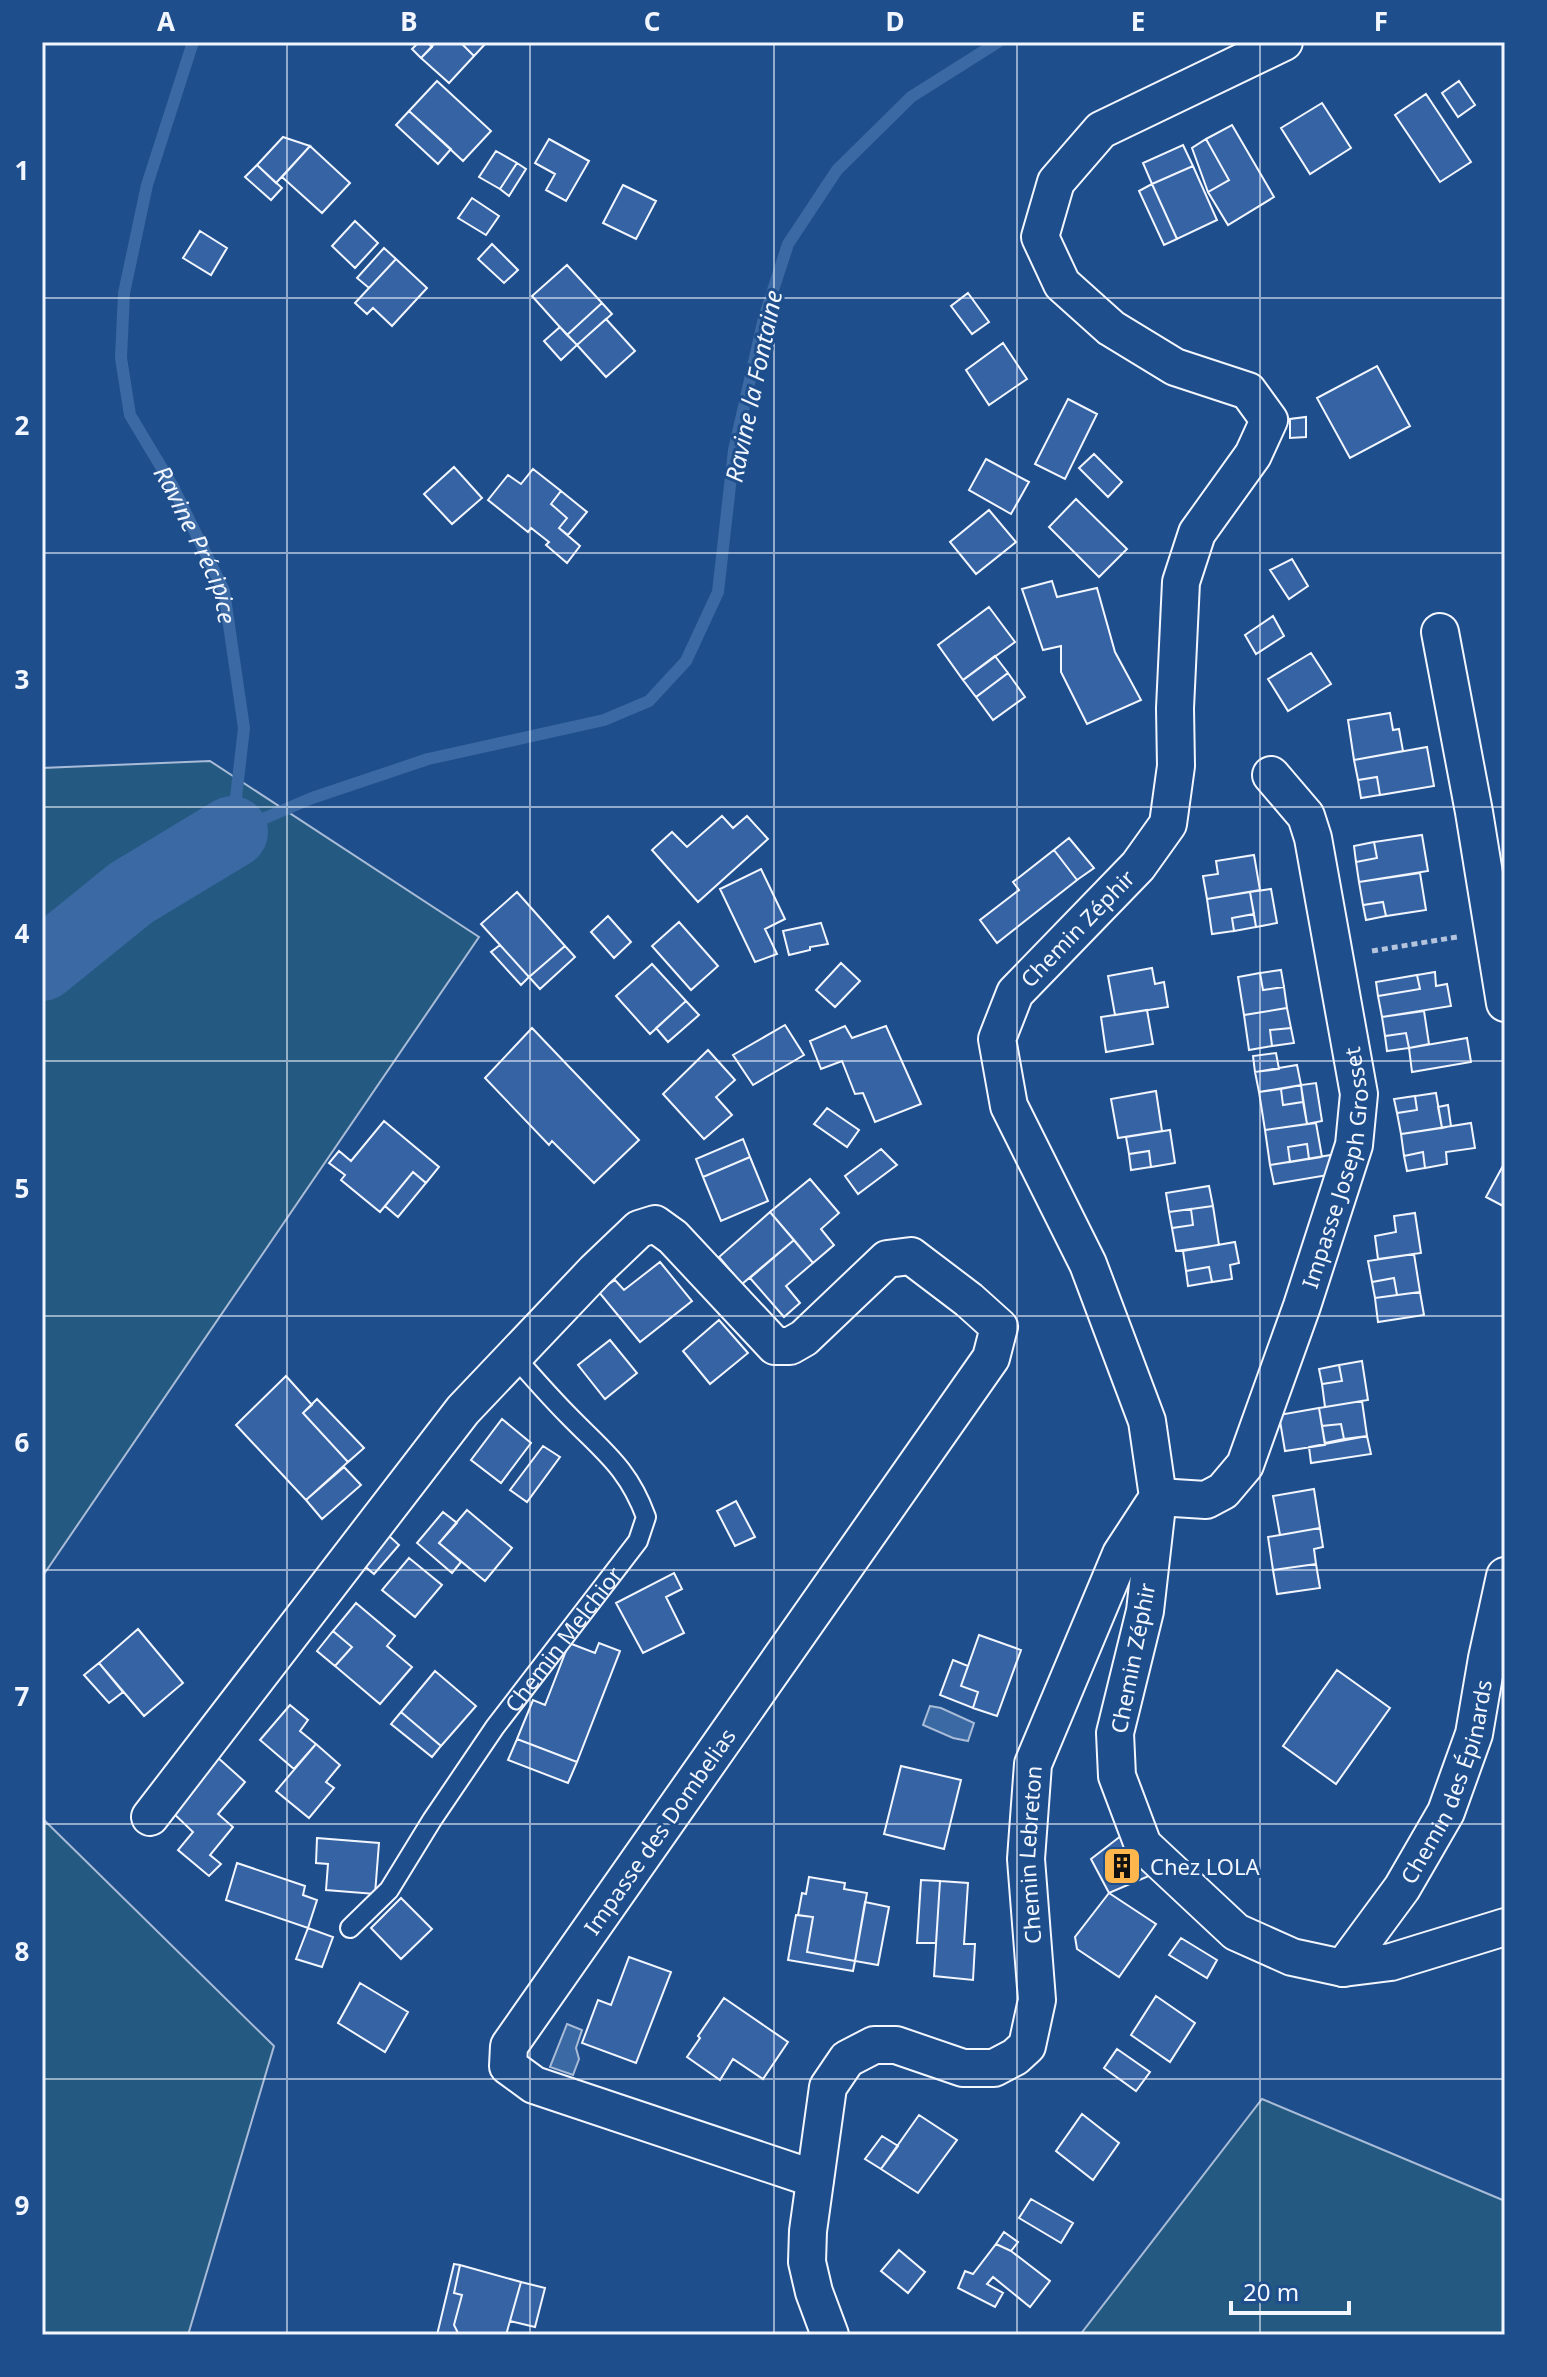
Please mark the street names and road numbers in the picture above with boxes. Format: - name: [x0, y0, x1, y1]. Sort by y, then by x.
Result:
- street label: Chemin Zéphir: [1013, 863, 1141, 993]
- street label: Impasse Joseph Grosset: [1294, 1045, 1374, 1292]
- street label: Chemin Melchior: [497, 1560, 628, 1718]
- street label: Chemin Zéphir: [1103, 1580, 1161, 1736]
- street label: Chemin des Épinards: [1393, 1677, 1498, 1889]
- street label: Impasse des Dombelias: [576, 1722, 742, 1940]
- street label: Chemin Lebreton: [1011, 1764, 1048, 1945]

